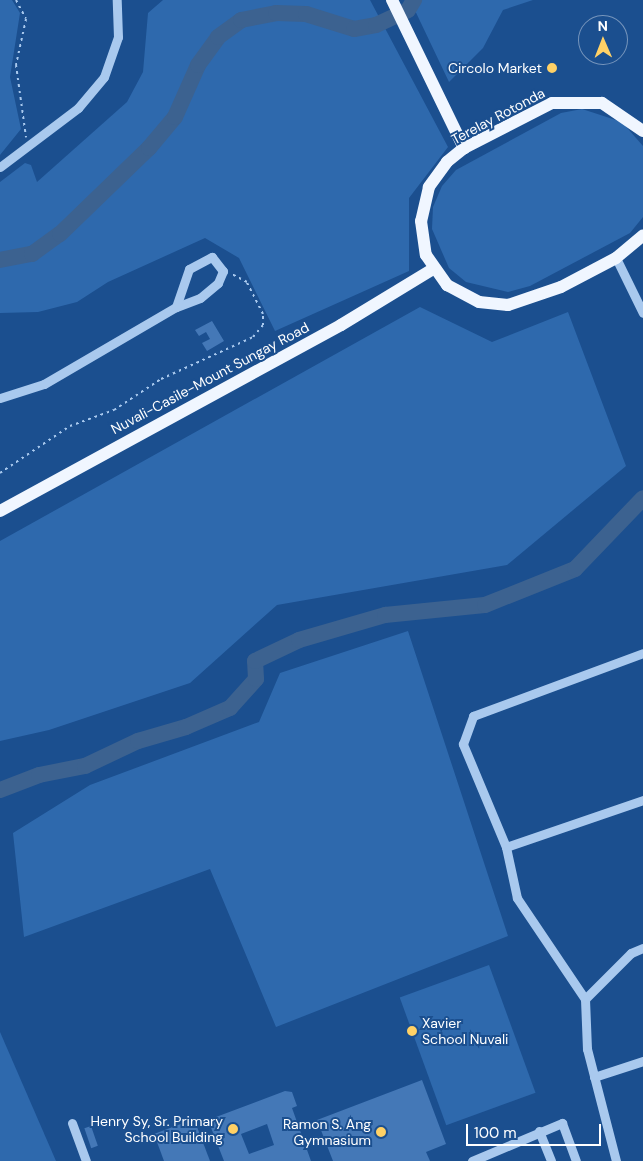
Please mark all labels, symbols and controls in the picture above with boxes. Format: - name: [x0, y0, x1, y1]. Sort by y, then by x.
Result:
- north arrow: [578, 15, 628, 65]
- text: N: [597, 17, 608, 35]
- place label: Circolo Market: [448, 60, 542, 76]
- marker: Circolo Market: [546, 62, 558, 74]
- street label: Terelay Rotonda: [448, 84, 548, 148]
- street label: Nuvali-Casile-Mount Sungay Road: [108, 318, 312, 438]
- place label: Xavier School Nuvali: [422, 1015, 508, 1048]
- marker: Xavier School Nuvali: [406, 1025, 418, 1037]
- place label: Henry Sy, Sr. Primary School Building: [91, 1113, 223, 1146]
- scale bar: [468, 1114, 603, 1146]
- place label: Ramon S. Ang Gymnasium: [283, 1116, 371, 1148]
- marker: Henry Sy, Sr. Primary School Building: [227, 1123, 239, 1135]
- text: 100 m: [474, 1123, 517, 1143]
- marker: Ramon S. Ang Gymnasium: [375, 1126, 387, 1138]

